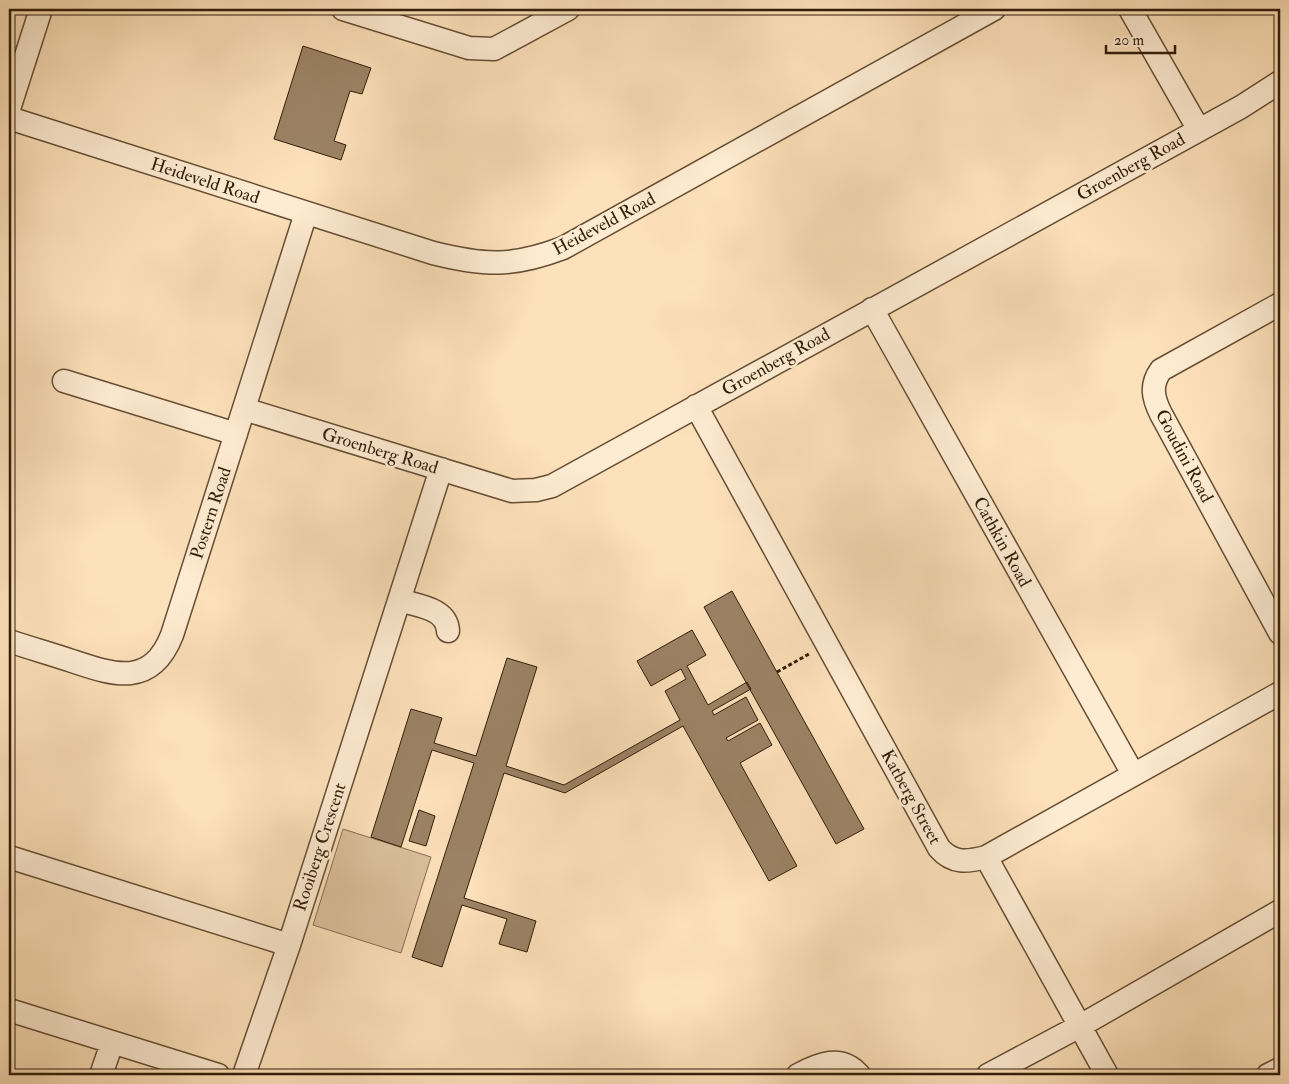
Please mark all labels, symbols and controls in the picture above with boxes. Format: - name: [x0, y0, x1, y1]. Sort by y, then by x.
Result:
- scale bar: [1106, 22, 1175, 54]
- text: 20 m: [1114, 31, 1144, 50]
- street label: Groenberg Road: [1073, 128, 1189, 206]
- street label: Heideveld Road: [148, 153, 262, 209]
- street label: Heideveld Road: [549, 187, 659, 261]
- street label: Groenberg Road: [718, 323, 834, 401]
- street label: Goudini Road: [1150, 405, 1218, 507]
- street label: Groenberg Road: [319, 422, 441, 480]
- street label: Postern Road: [185, 464, 237, 562]
- street label: Cathkin Road: [968, 493, 1036, 591]
- street label: Katberg Street: [876, 746, 947, 849]
- street label: Rooiberg Crescent: [288, 780, 352, 914]

